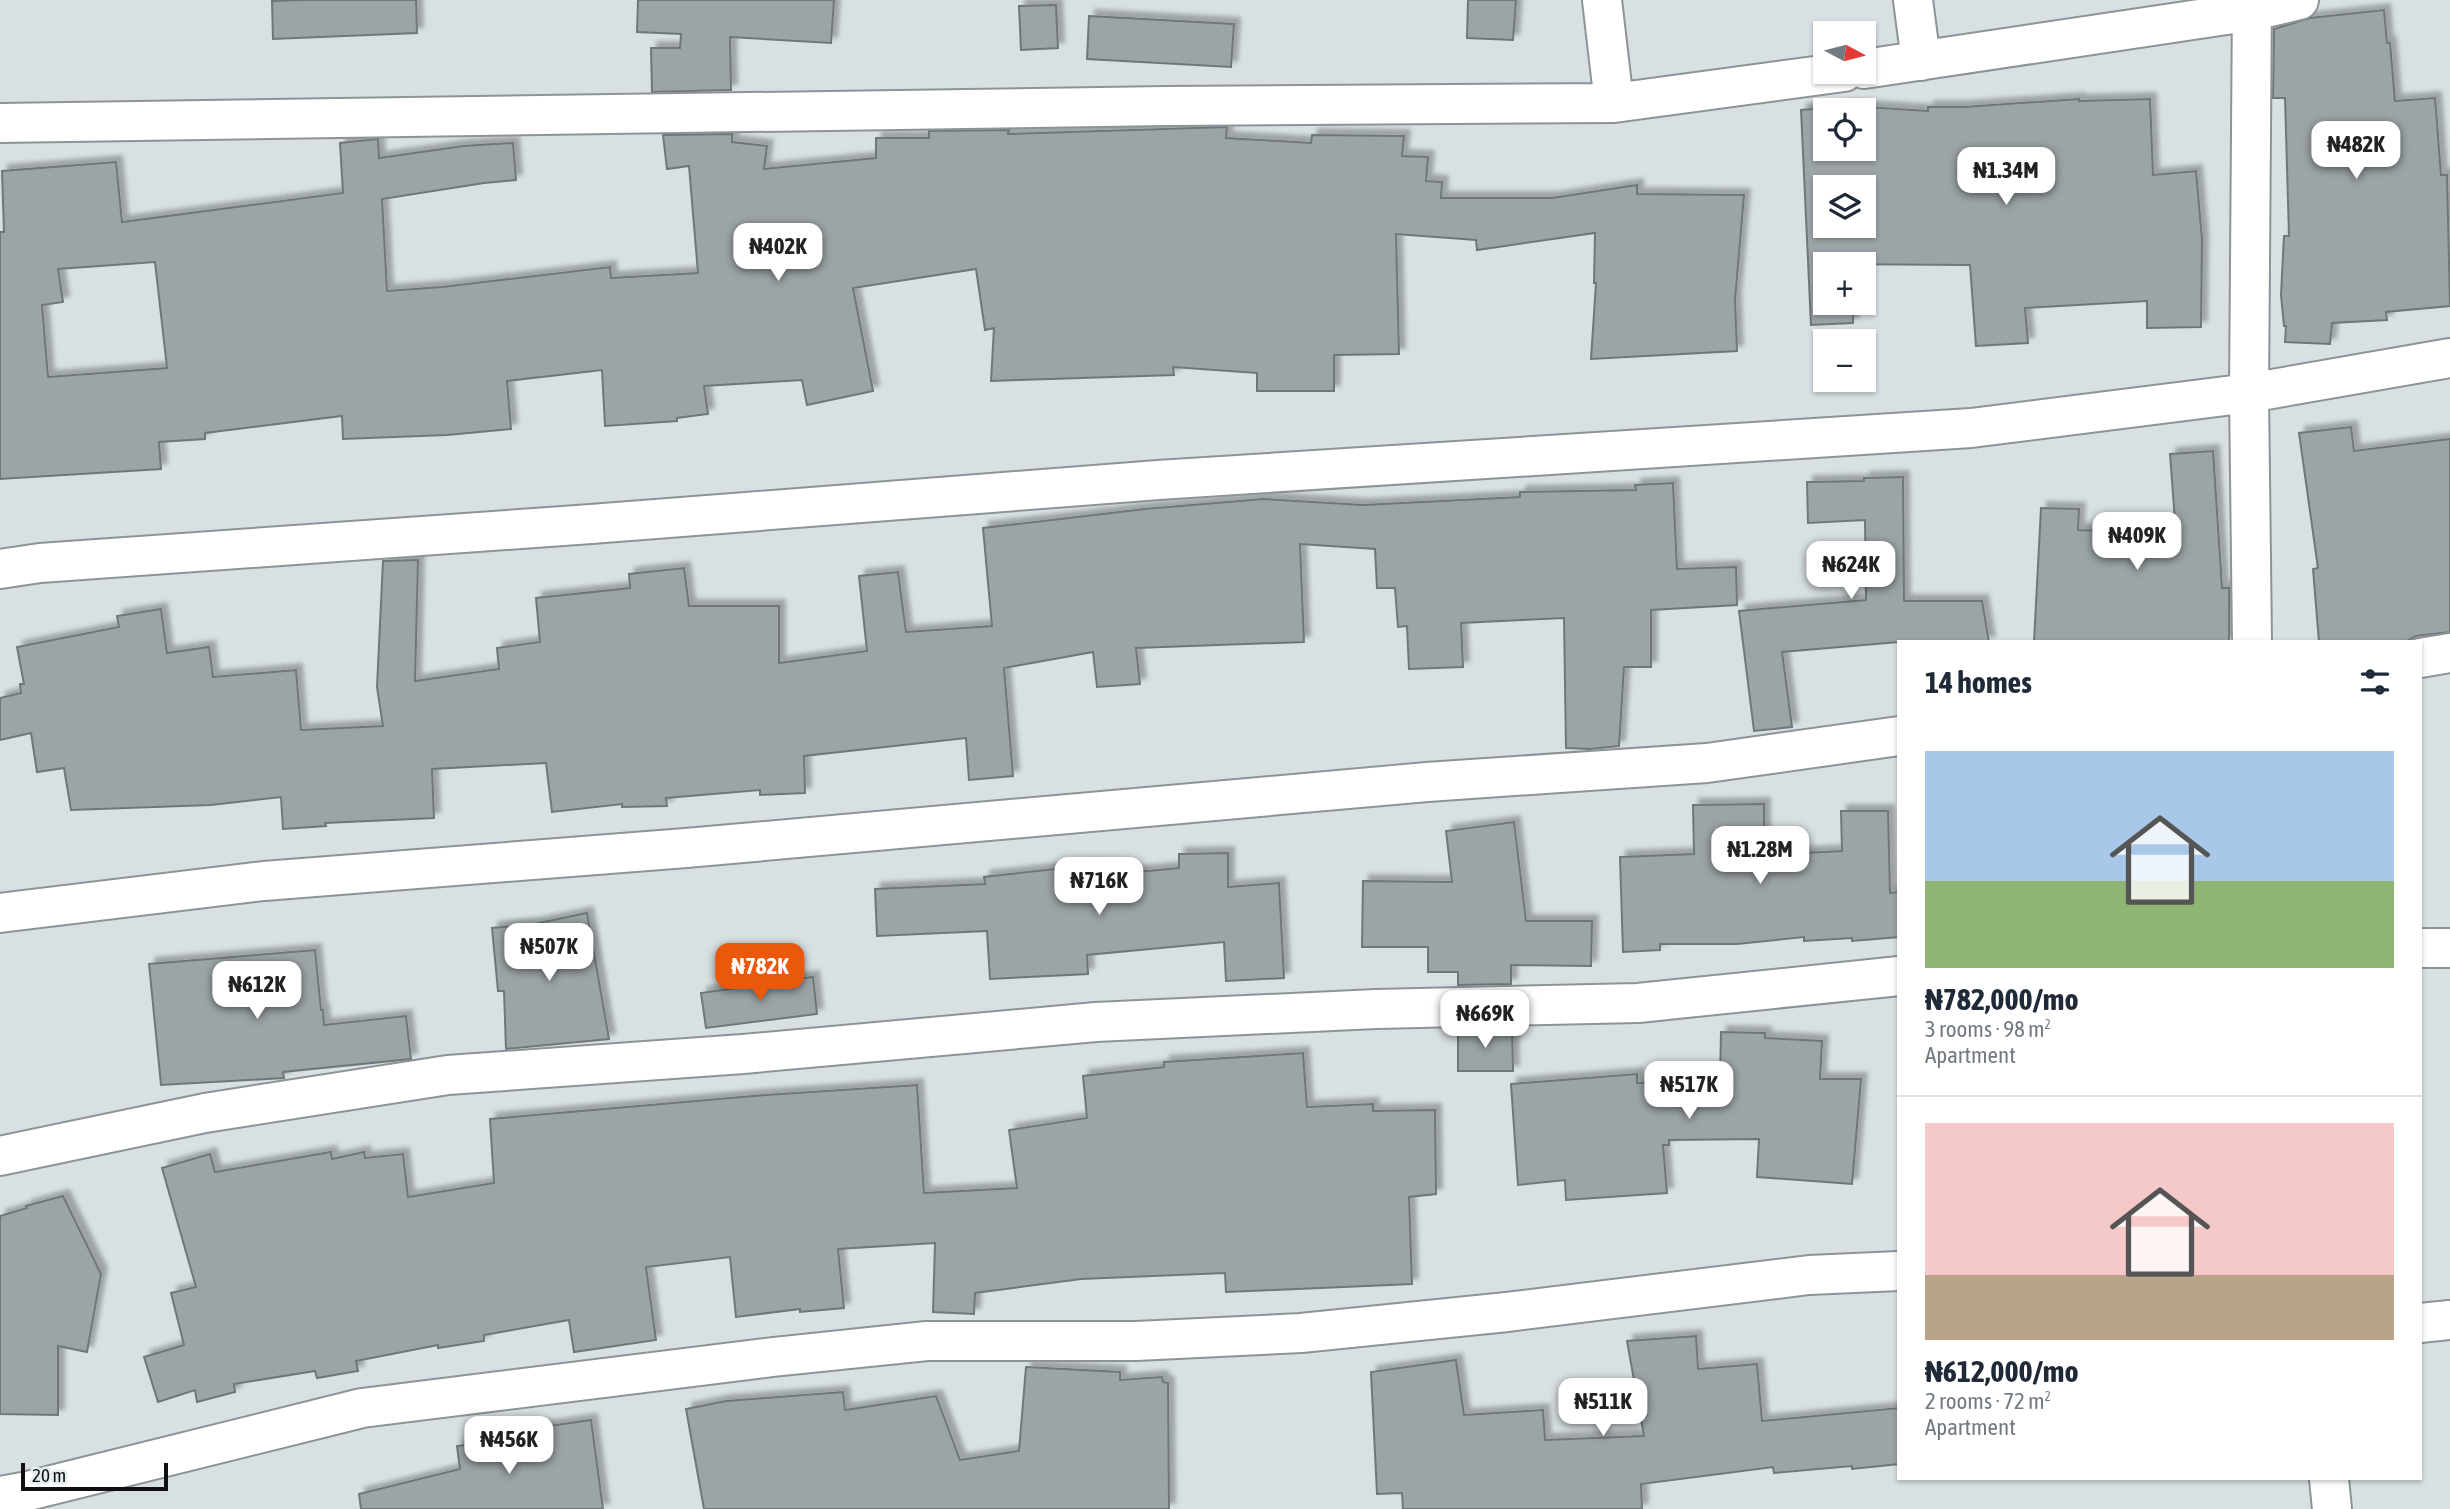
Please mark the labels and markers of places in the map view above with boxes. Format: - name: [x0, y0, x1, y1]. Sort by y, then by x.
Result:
- pin: ₦482K: [2307, 122, 2405, 181]
- pin: ₦1.34M: [1949, 148, 2063, 207]
- pin: ₦402K: [729, 224, 827, 283]
- pin: ₦409K: [2088, 512, 2186, 572]
- pin: ₦624K: [1802, 542, 1900, 601]
- pin: ₦1.28M: [1703, 826, 1817, 886]
- pin: ₦716K: [1050, 858, 1148, 917]
- pin: ₦507K: [500, 923, 598, 983]
- pin: ₦782K: [711, 944, 809, 1003]
- pin: ₦612K: [208, 962, 306, 1021]
- pin: ₦669K: [1436, 990, 1534, 1050]
- pin: ₦517K: [1640, 1062, 1738, 1121]
- pin: ₦511K: [1554, 1378, 1652, 1438]
- pin: ₦456K: [460, 1416, 558, 1476]

